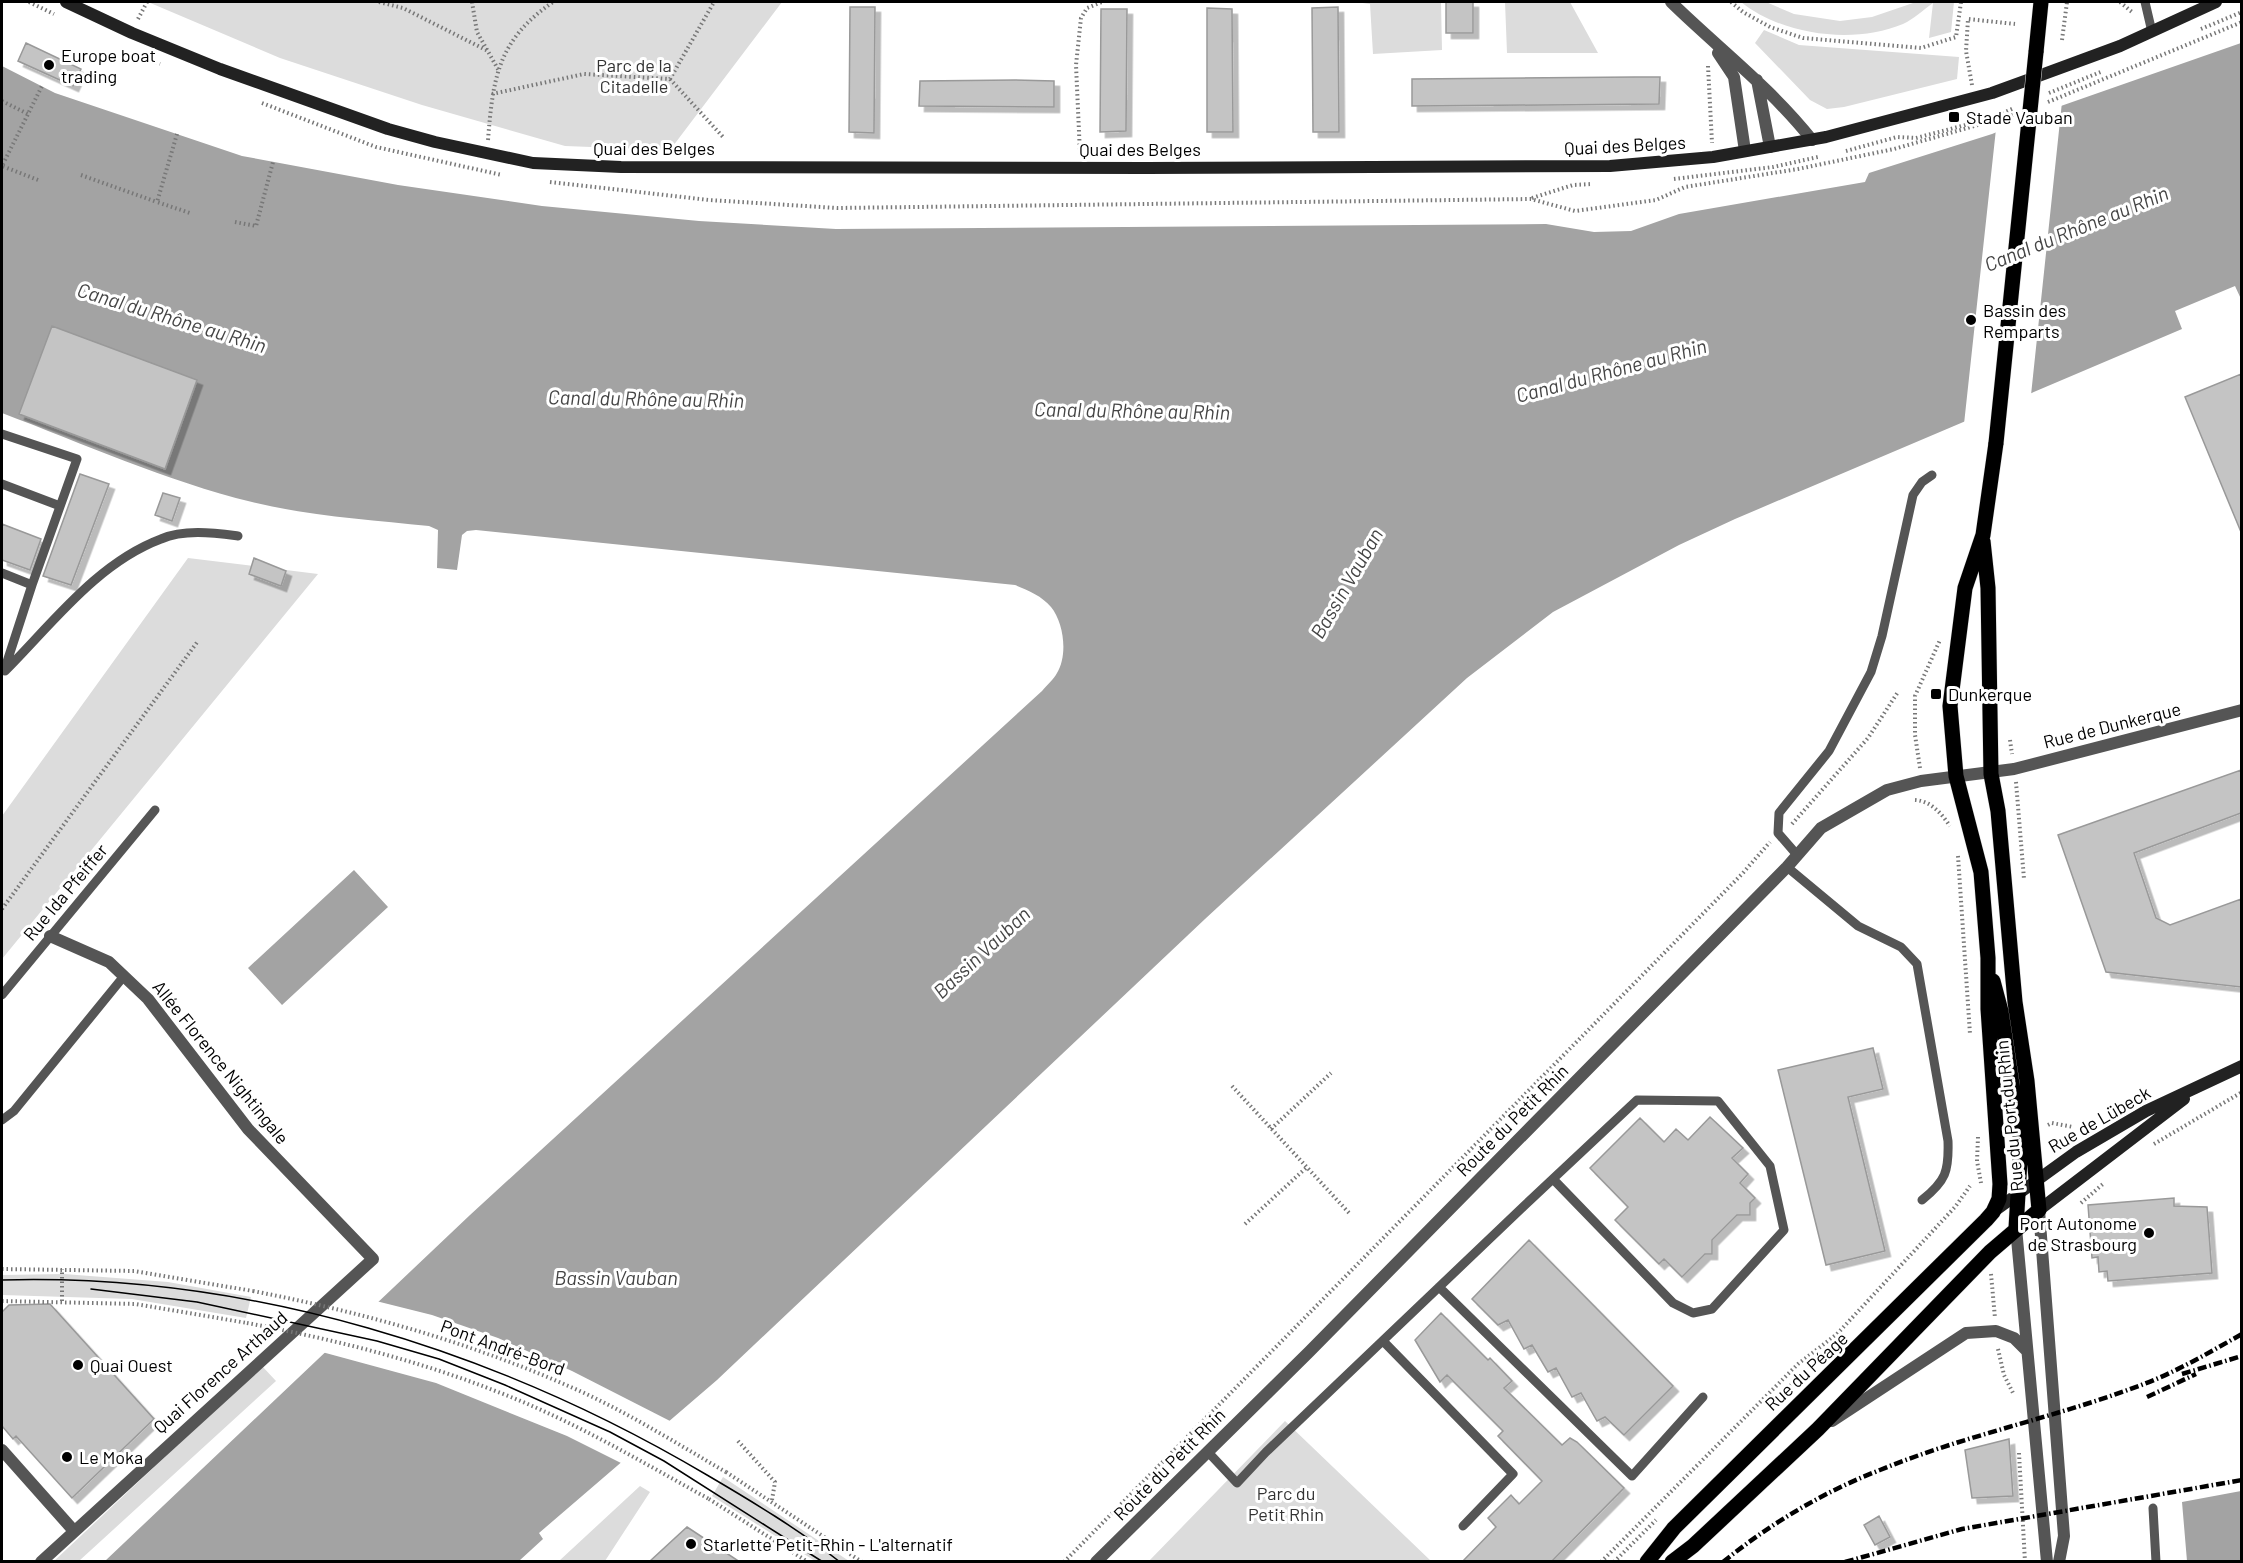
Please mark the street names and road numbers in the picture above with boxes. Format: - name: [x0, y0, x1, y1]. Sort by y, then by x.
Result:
- street label: Quai des Belges: [1564, 131, 1686, 159]
- street label: Quai des Belges: [593, 137, 715, 159]
- street label: Quai des Belges: [1079, 138, 1201, 160]
- street label: Rue de Dunkerque: [2041, 697, 2183, 753]
- street label: Rue Ida Pfeiffer: [18, 839, 112, 945]
- street label: Allée Florence Nightingale: [148, 976, 294, 1148]
- street label: Rue du Port du Rhin: [1990, 1039, 2028, 1193]
- street label: Route du Petit Rhin: [1452, 1060, 1572, 1180]
- street label: Rue de Lübeck: [2044, 1081, 2154, 1157]
- street label: Quai Florence Arthaud: [149, 1306, 291, 1438]
- street label: Pont André-Bord: [438, 1314, 568, 1380]
- street label: Rue du Péage: [1760, 1327, 1852, 1415]
- street label: Route du Petit Rhin: [1109, 1404, 1229, 1524]

